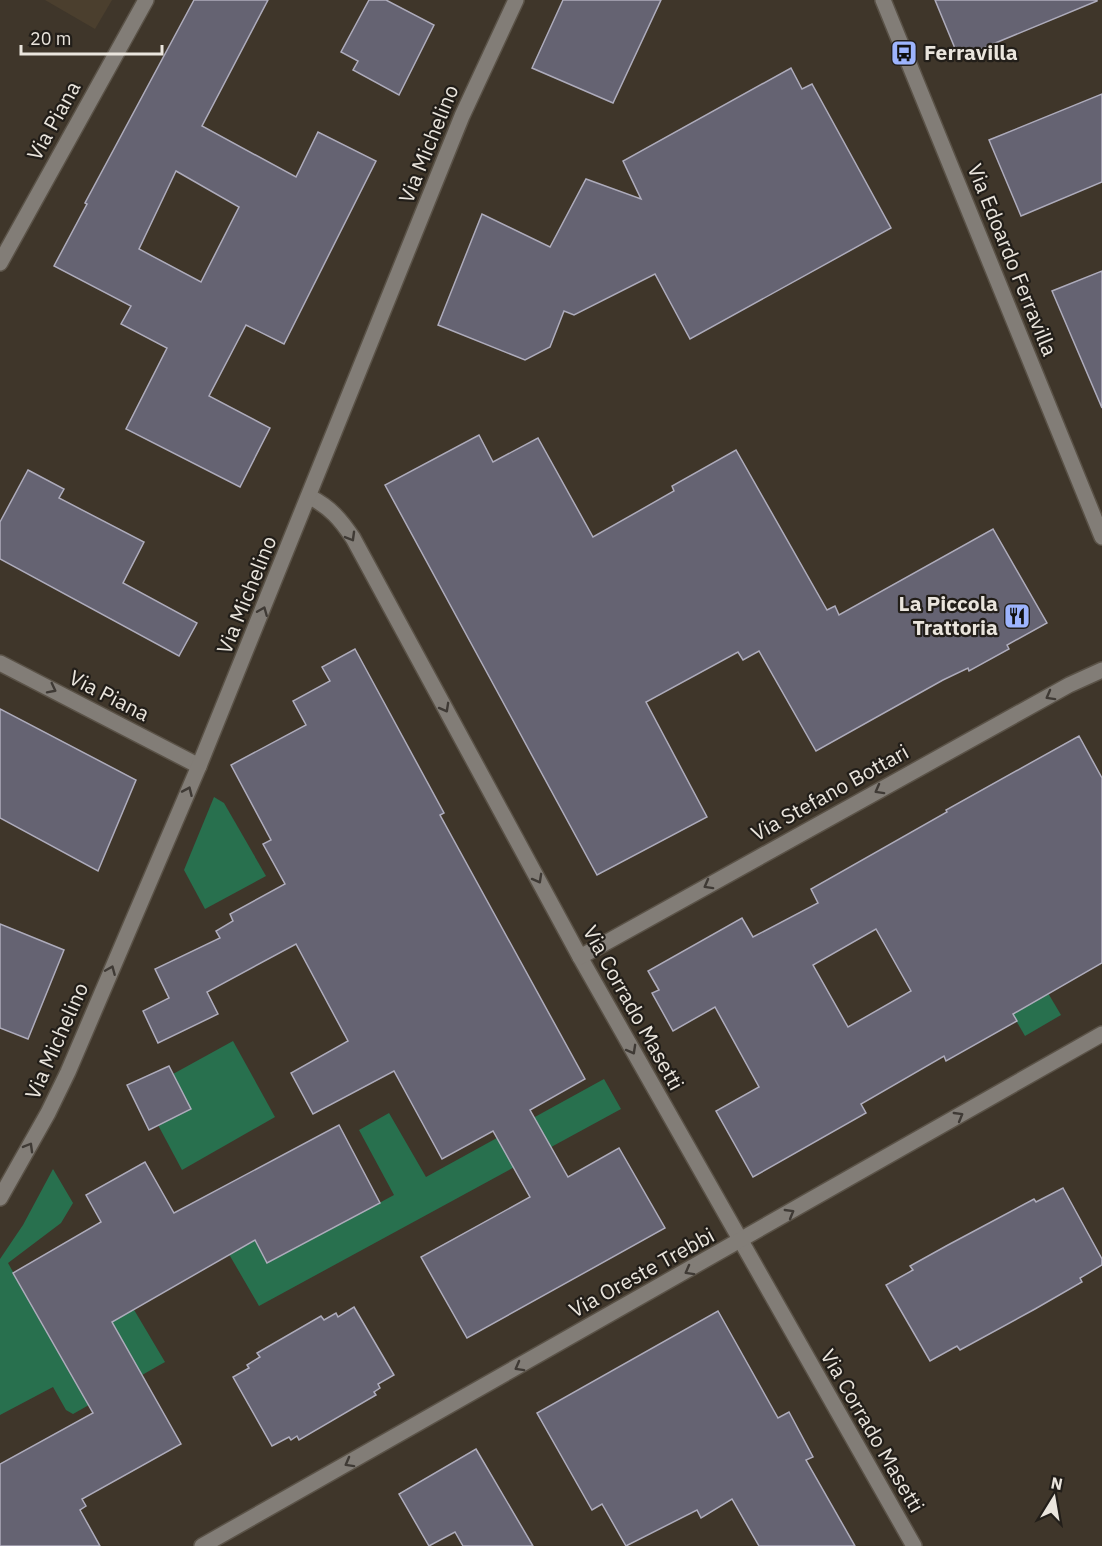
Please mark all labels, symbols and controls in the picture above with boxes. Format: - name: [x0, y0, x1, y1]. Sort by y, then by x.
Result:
- scale bar: [21, 18, 162, 56]
- text: 20 m: [30, 27, 72, 50]
- bus stop icon: Ferravilla: [889, 38, 919, 68]
- place label: Ferravilla: [924, 38, 1018, 66]
- street label: Via Piana: [20, 76, 86, 165]
- street label: Via Michelino: [392, 80, 465, 207]
- street label: Via Edoardo Ferravilla: [962, 159, 1064, 360]
- street label: Via Michelino: [210, 531, 283, 658]
- one-way arrow: [344, 531, 356, 541]
- place label: La Piccola Trattoria: [898, 589, 998, 641]
- restaurant icon: La Piccola Trattoria: [1002, 601, 1032, 631]
- one-way arrow: [256, 607, 268, 618]
- street label: Via Piana: [65, 663, 154, 727]
- one-way arrow: [46, 682, 57, 694]
- one-way arrow: [1045, 689, 1056, 700]
- one-way arrow: [438, 702, 449, 712]
- street label: Via Stefano Bottari: [746, 737, 913, 847]
- one-way arrow: [875, 783, 885, 794]
- one-way arrow: [181, 787, 193, 798]
- one-way arrow: [531, 873, 542, 883]
- one-way arrow: [704, 878, 715, 889]
- street label: Via Corrado Masetti: [577, 920, 691, 1095]
- one-way arrow: [104, 966, 116, 977]
- street label: Via Michelino: [18, 978, 94, 1103]
- one-way arrow: [625, 1044, 636, 1054]
- one-way arrow: [953, 1112, 963, 1123]
- one-way arrow: [22, 1143, 33, 1153]
- one-way arrow: [784, 1209, 794, 1220]
- street label: Via Oreste Trebbi: [564, 1221, 719, 1324]
- one-way arrow: [684, 1264, 695, 1275]
- street label: Via Corrado Masetti: [815, 1344, 931, 1517]
- one-way arrow: [515, 1360, 525, 1371]
- one-way arrow: [345, 1456, 355, 1467]
- north arrow: [1024, 1468, 1084, 1528]
- text: N: [1049, 1472, 1064, 1494]

